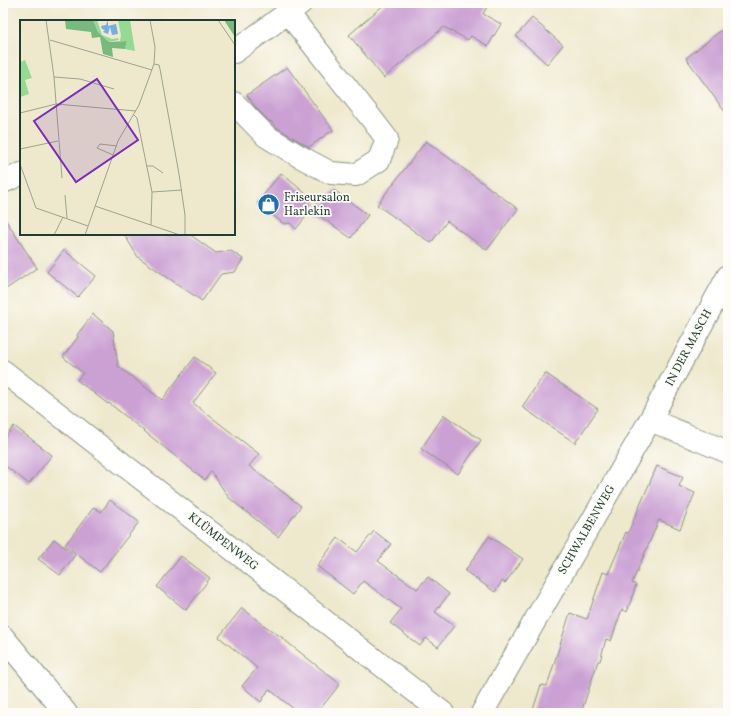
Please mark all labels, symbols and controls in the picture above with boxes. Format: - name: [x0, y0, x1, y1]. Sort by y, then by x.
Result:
- inset map: [20, 20, 235, 235]
- place label: Friseursalon Harlekin: [284, 190, 350, 220]
- shop icon: Friseursalon Harlekin: [255, 192, 281, 218]
- street label: IN DER MASCH: [662, 307, 716, 389]
- street label: SCHWALBENWEG: [555, 482, 619, 578]
- street label: KLÜMPENWEG: [184, 509, 262, 575]

